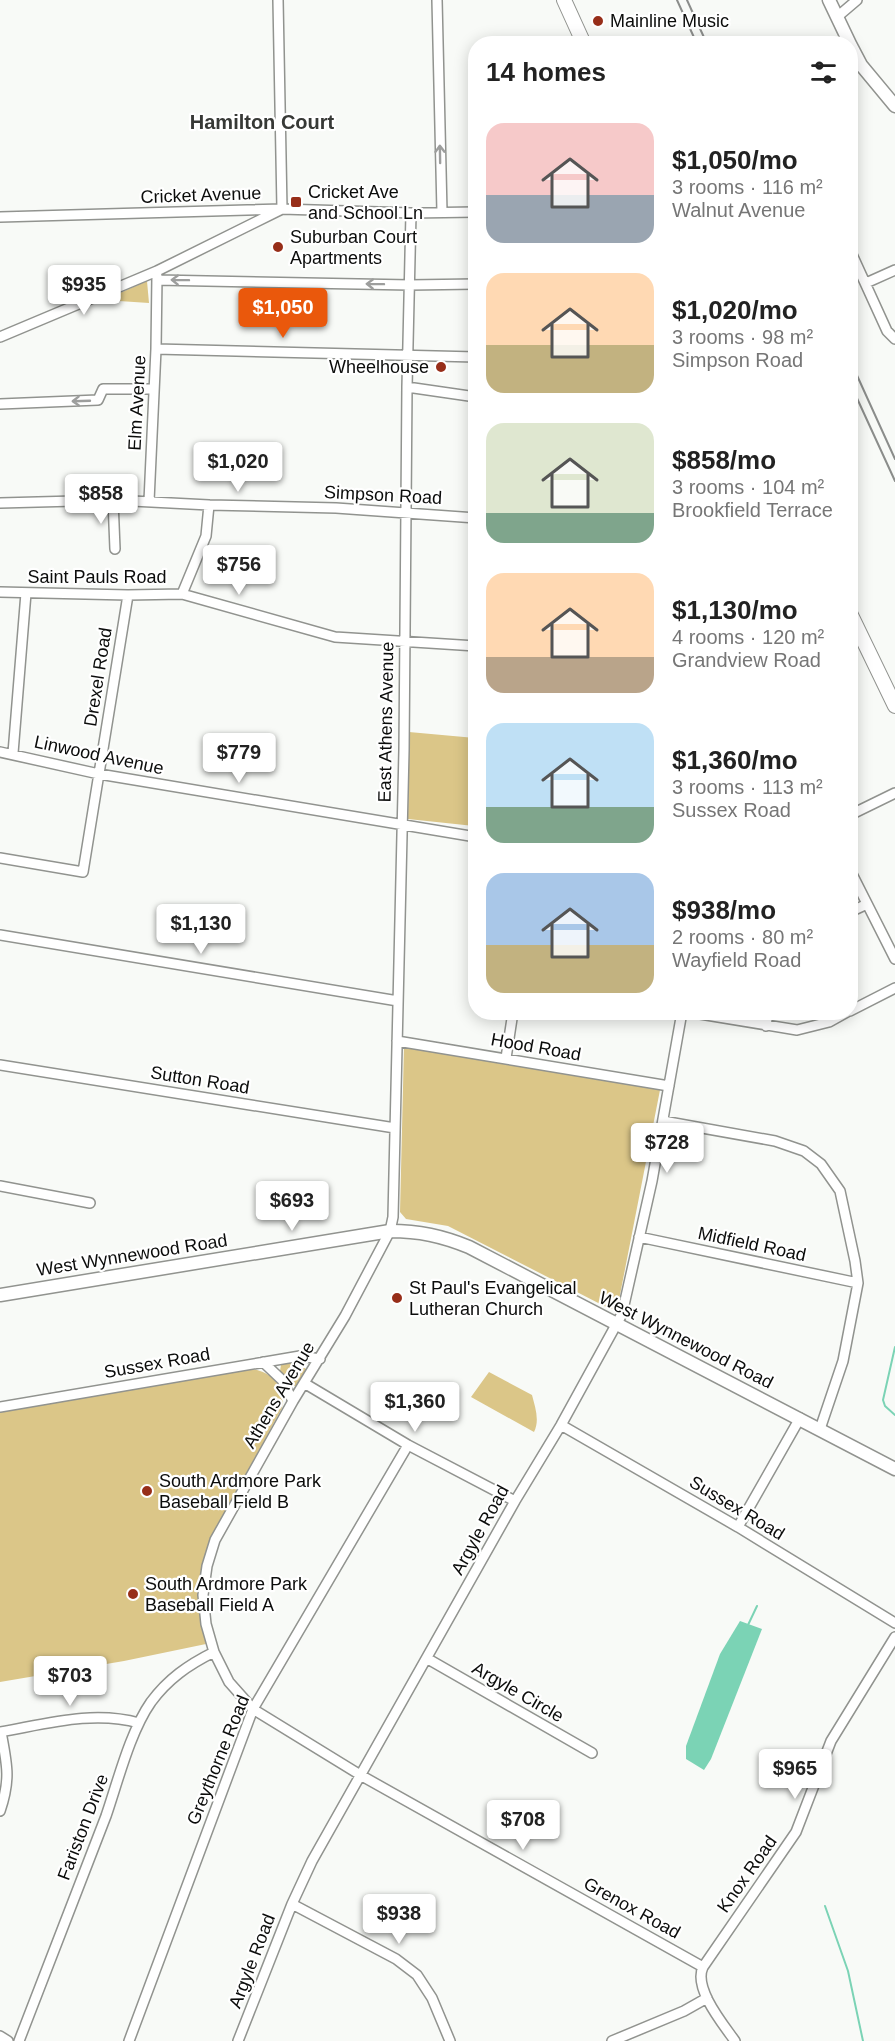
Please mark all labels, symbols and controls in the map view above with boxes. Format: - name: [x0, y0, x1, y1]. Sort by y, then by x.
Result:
- place label: Mainline Music: [610, 11, 729, 31]
- marker: Mainline Music: [591, 14, 605, 28]
- icon: filters: [807, 56, 840, 89]
- text: 14 homes: [486, 57, 606, 87]
- district label: Hamilton Court: [190, 111, 335, 133]
- one-way arrow: [434, 144, 446, 164]
- text: $1,050/mo: [672, 145, 798, 175]
- icon: home: [534, 147, 606, 219]
- text: 3 rooms · 116 m²: [672, 176, 823, 198]
- place label: Cricket Ave and School Ln: [308, 182, 423, 223]
- street label: Cricket Avenue: [140, 183, 262, 207]
- marker: Cricket Ave and School Ln: [289, 195, 303, 209]
- text: Walnut Avenue: [672, 199, 805, 221]
- place label: Suburban Court Apartments: [290, 227, 417, 268]
- marker: Suburban Court Apartments: [271, 240, 285, 254]
- pin: $935: [48, 265, 120, 316]
- text: $935: [62, 273, 106, 295]
- one-way arrow: [171, 274, 191, 286]
- one-way arrow: [366, 279, 386, 290]
- pin: $1,050: [234, 288, 332, 339]
- text: $1,020/mo: [672, 295, 798, 325]
- text: $1,050: [252, 296, 314, 318]
- icon: home: [534, 297, 606, 369]
- text: 3 rooms · 98 m²: [672, 326, 813, 348]
- text: Simpson Road: [672, 349, 803, 371]
- street label: Elm Avenue: [125, 355, 149, 451]
- place label: Wheelhouse: [329, 357, 429, 377]
- marker: Wheelhouse: [434, 360, 448, 374]
- one-way arrow: [72, 395, 92, 406]
- pin: $1,020: [189, 442, 287, 493]
- text: $858/mo: [672, 445, 776, 475]
- icon: home: [534, 447, 606, 519]
- text: $1,020: [207, 450, 269, 472]
- pin: $858: [65, 474, 137, 525]
- text: 3 rooms · 104 m²: [672, 476, 824, 498]
- text: $858: [79, 482, 123, 504]
- street label: Simpson Road: [324, 482, 442, 508]
- text: Brookfield Terrace: [672, 499, 833, 521]
- pin: $756: [203, 545, 275, 596]
- text: $756: [217, 553, 261, 575]
- street label: Saint Pauls Road: [27, 567, 167, 587]
- text: $1,130/mo: [672, 595, 798, 625]
- icon: home: [534, 597, 606, 669]
- street label: Drexel Road: [80, 626, 116, 728]
- text: 4 rooms · 120 m²: [672, 626, 824, 648]
- street label: East Athens Avenue: [375, 641, 397, 803]
- text: Grandview Road: [672, 649, 821, 671]
- street label: Linwood Avenue: [32, 732, 166, 778]
- pin: $779: [203, 733, 275, 784]
- text: $779: [217, 741, 261, 763]
- text: $1,360/mo: [672, 745, 798, 775]
- icon: home: [534, 747, 606, 819]
- text: 3 rooms · 113 m²: [672, 776, 823, 798]
- text: Sussex Road: [672, 799, 791, 821]
- text: $938/mo: [672, 895, 776, 925]
- icon: home: [534, 897, 606, 969]
- pin: $1,130: [152, 904, 250, 955]
- text: $1,130: [170, 912, 232, 934]
- text: 2 rooms · 80 m²: [672, 926, 813, 948]
- text: Wayfield Road: [672, 949, 801, 971]
- street label: Hood Road: [489, 1029, 583, 1065]
- street label: Sutton Road: [149, 1062, 251, 1098]
- pin: $728: [631, 1123, 703, 1174]
- text: $728: [645, 1131, 689, 1153]
- pin: $693: [256, 1181, 328, 1232]
- text: $693: [270, 1189, 314, 1211]
- street label: Midfield Road: [696, 1223, 808, 1265]
- street label: West Wynnewood Road: [35, 1230, 229, 1280]
- place label: St Paul's Evangelical Lutheran Church: [409, 1278, 577, 1319]
- street label: West Wynnewood Road: [596, 1287, 776, 1393]
- marker: St Paul's Evangelical Lutheran Church: [390, 1291, 404, 1305]
- street label: Athens Avenue: [239, 1338, 319, 1452]
- street label: Sussex Road: [103, 1344, 211, 1382]
- pin: $1,360: [366, 1382, 464, 1433]
- text: $1,360: [384, 1390, 446, 1412]
- place label: South Ardmore Park Baseball Field B: [159, 1471, 322, 1512]
- street label: Sussex Road: [686, 1472, 788, 1544]
- street label: Argyle Road: [447, 1482, 513, 1578]
- marker: South Ardmore Park Baseball Field B: [140, 1484, 154, 1498]
- place label: South Ardmore Park Baseball Field A: [145, 1574, 308, 1615]
- marker: South Ardmore Park Baseball Field A: [126, 1587, 140, 1601]
- pin: $703: [34, 1656, 106, 1707]
- street label: Argyle Circle: [469, 1658, 567, 1726]
- text: $703: [48, 1664, 92, 1686]
- street label: Greythorne Road: [183, 1692, 253, 1828]
- pin: $965: [759, 1749, 831, 1800]
- text: $965: [773, 1757, 817, 1779]
- street label: Fariston Drive: [54, 1771, 112, 1883]
- pin: $708: [487, 1800, 559, 1851]
- text: $708: [501, 1808, 545, 1830]
- street label: Knox Road: [713, 1832, 781, 1916]
- street label: Grenox Road: [580, 1873, 684, 1943]
- pin: $938: [363, 1894, 435, 1945]
- text: $938: [377, 1902, 421, 1924]
- street label: Argyle Road: [225, 1911, 279, 2011]

